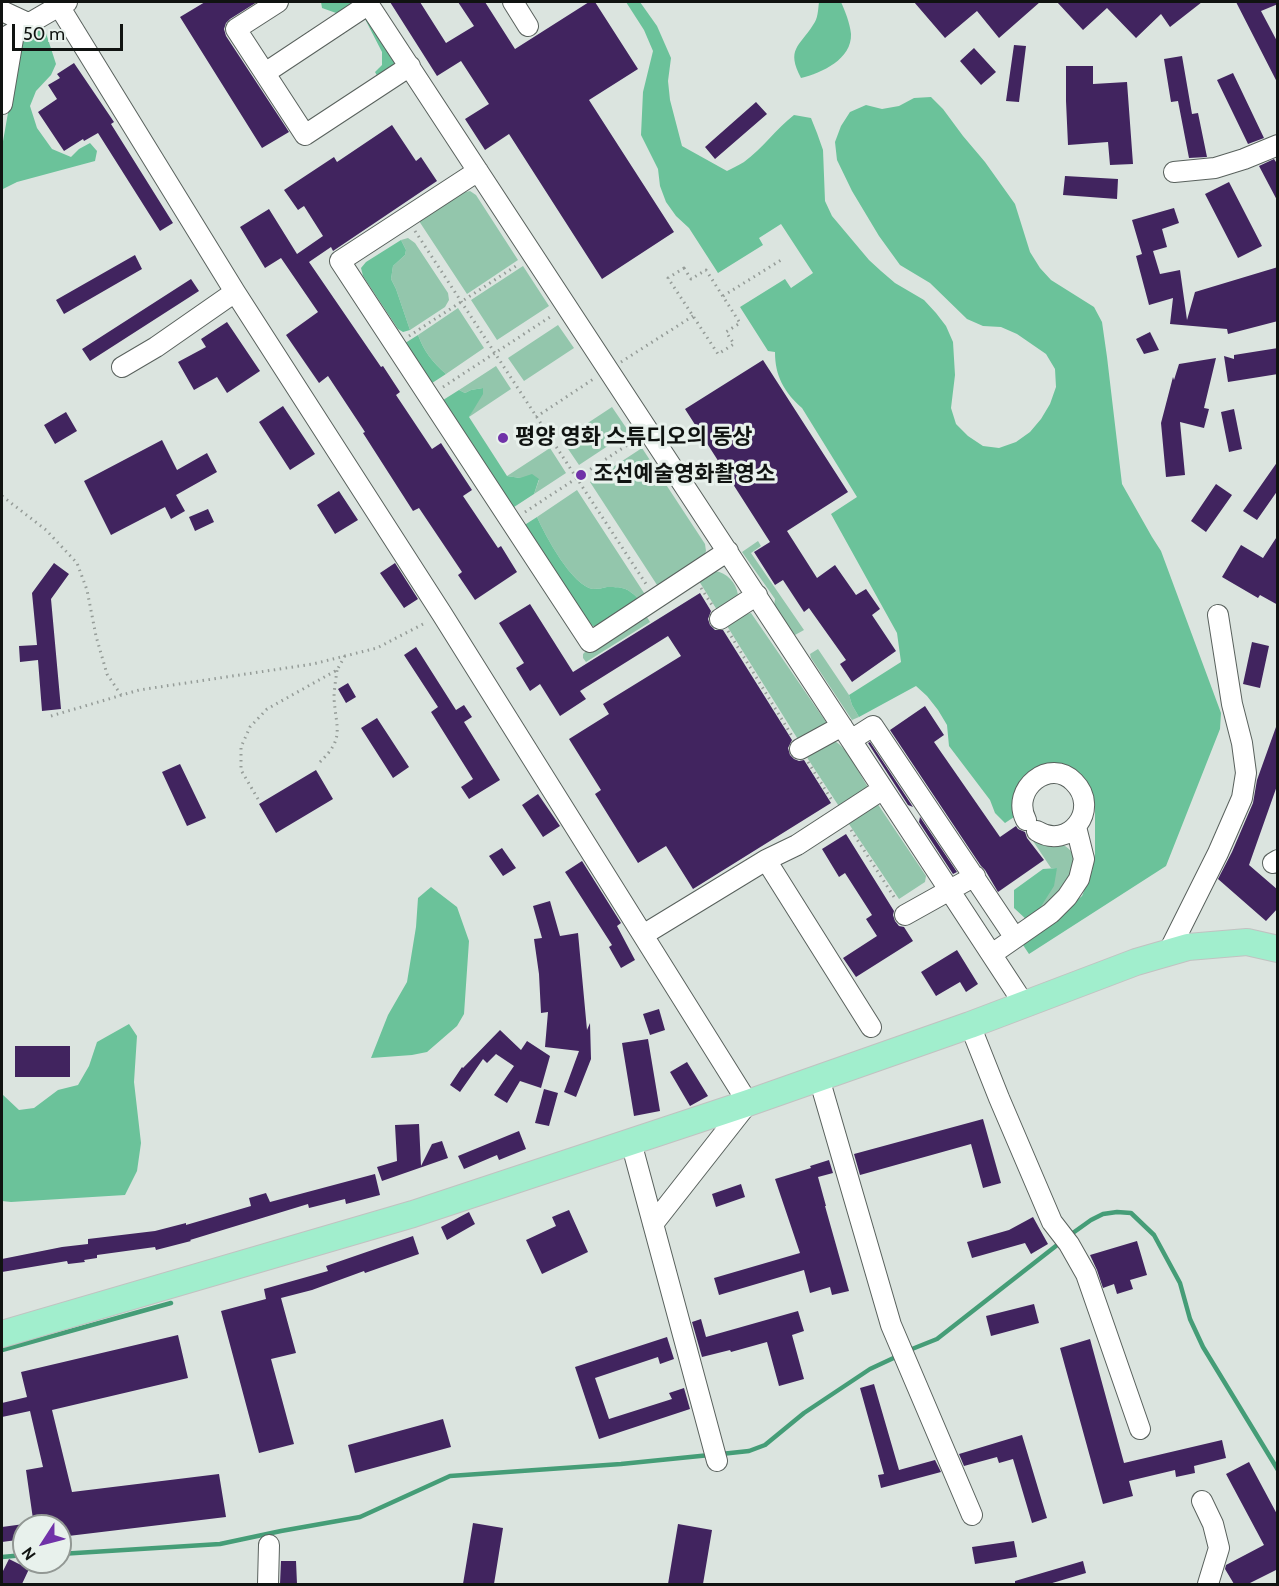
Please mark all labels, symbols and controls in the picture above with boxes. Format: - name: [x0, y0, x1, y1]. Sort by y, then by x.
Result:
- scale bar: [15, 12, 126, 50]
- text: 50 m: [23, 23, 65, 45]
- place label: 평양 영화 스튜디오의 동상: [515, 425, 752, 451]
- marker: 평양 영화 스튜디오의 동상: [496, 431, 510, 445]
- place label: 조선예술영화촬영소: [593, 462, 775, 488]
- marker: 조선예술영화촬영소: [574, 468, 588, 482]
- north arrow: [12, 1514, 72, 1574]
- text: N: [18, 1544, 40, 1564]

